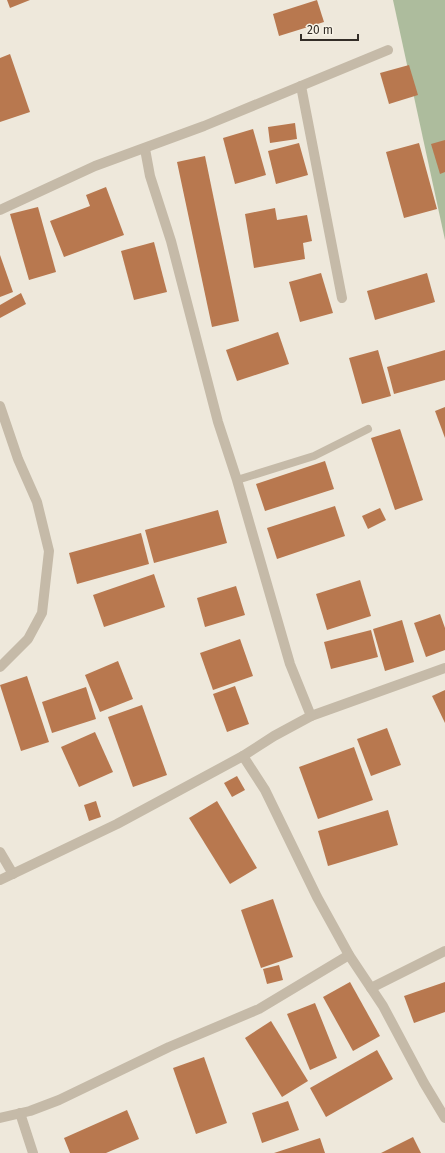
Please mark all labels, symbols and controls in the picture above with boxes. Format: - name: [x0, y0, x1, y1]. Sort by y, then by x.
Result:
- scale bar: [301, 16, 358, 42]
- text: 20 m: [307, 23, 333, 37]

